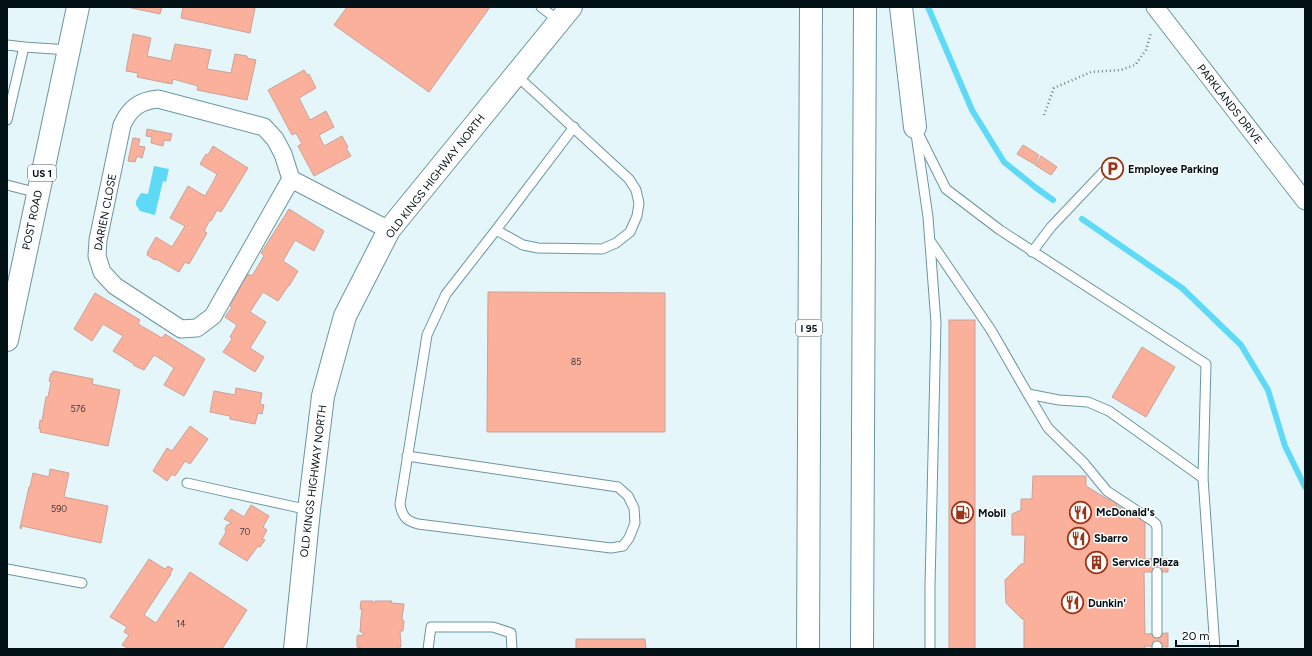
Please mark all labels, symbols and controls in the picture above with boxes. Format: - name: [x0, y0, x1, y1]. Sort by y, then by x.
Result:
- street label: PARKLANDS DRIVE: [1194, 62, 1265, 147]
- street label: OLD KINGS HIGHWAY NORTH: [383, 112, 488, 241]
- parking icon: Employee Parking: [1099, 156, 1125, 182]
- place label: Employee Parking: [1128, 163, 1219, 176]
- road number: US 1: [28, 165, 56, 181]
- street label: DARIEN CLOSE: [92, 173, 119, 252]
- street label: POST ROAD: [20, 189, 45, 251]
- road number: I 95: [796, 320, 822, 336]
- house number: 85: [571, 356, 581, 367]
- house number: 576: [70, 403, 86, 414]
- street label: OLD KINGS HIGHWAY NORTH: [298, 404, 329, 558]
- restaurant icon: McDonald's: [1068, 499, 1094, 525]
- fuel station icon: Mobil: [949, 500, 975, 526]
- house number: 590: [51, 503, 67, 514]
- place label: McDonald's: [1096, 506, 1155, 519]
- place label: Mobil: [978, 507, 1006, 520]
- restaurant icon: Sbarro: [1066, 525, 1092, 551]
- house number: 70: [240, 526, 251, 537]
- place label: Sbarro: [1094, 532, 1128, 545]
- building icon: Service Plaza: [1083, 549, 1109, 575]
- place label: Service Plaza: [1112, 556, 1179, 569]
- restaurant icon: Dunkin': [1060, 590, 1086, 616]
- place label: Dunkin': [1088, 597, 1126, 610]
- house number: 14: [176, 618, 186, 629]
- scale bar: [1176, 622, 1238, 648]
- text: 20 m: [1182, 629, 1210, 643]

